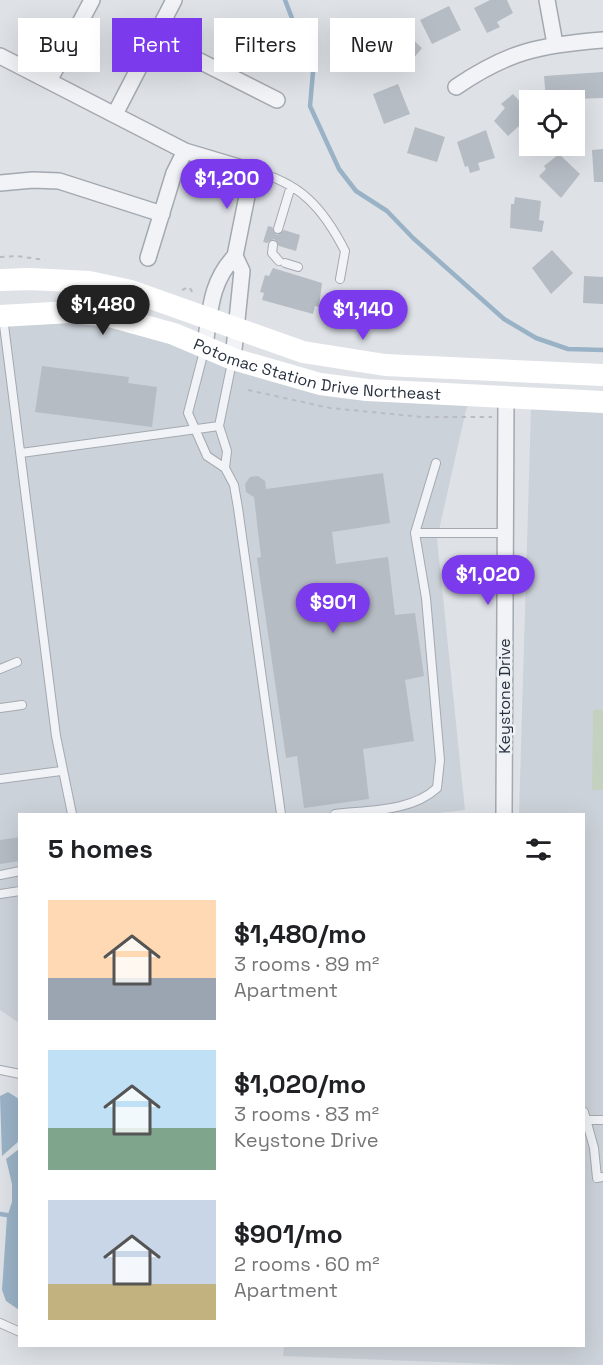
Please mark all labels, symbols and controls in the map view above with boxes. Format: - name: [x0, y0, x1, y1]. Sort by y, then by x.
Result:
- chip: Buy: [18, 18, 100, 72]
- chip: Rent: [112, 18, 202, 72]
- chip: Filters: [214, 18, 318, 72]
- chip: New: [330, 18, 415, 72]
- map controls: [519, 90, 585, 156]
- button: locate: [519, 90, 585, 156]
- pin: $1,200: [178, 159, 276, 210]
- text: $1,200: [195, 165, 259, 191]
- pin: $1,480: [54, 285, 152, 336]
- pin: $1,140: [314, 290, 412, 341]
- text: $1,480: [71, 291, 135, 317]
- text: $1,140: [333, 296, 393, 322]
- street label: Potomac Station Drive Northeast: [190, 333, 442, 404]
- pin: $1,020: [439, 555, 537, 606]
- text: $1,020: [456, 561, 520, 587]
- pin: $901: [297, 583, 369, 634]
- text: $901: [310, 589, 356, 615]
- street label: Keystone Drive: [494, 638, 515, 754]
- text: 5 homes: [48, 832, 153, 866]
- icon: filters: [522, 833, 555, 866]
- text: $1,480/mo: [234, 917, 366, 951]
- icon: home: [96, 924, 168, 996]
- text: 3 rooms · 89 m²: [234, 951, 379, 977]
- text: Apartment: [234, 977, 338, 1003]
- text: $1,020/mo: [234, 1067, 366, 1101]
- icon: home: [96, 1074, 168, 1146]
- text: 3 rooms · 83 m²: [234, 1101, 379, 1127]
- text: Keystone Drive: [234, 1127, 379, 1153]
- text: $901/mo: [234, 1217, 343, 1251]
- icon: home: [96, 1224, 168, 1296]
- text: 2 rooms · 60 m²: [234, 1251, 380, 1277]
- text: Apartment: [234, 1277, 338, 1303]

